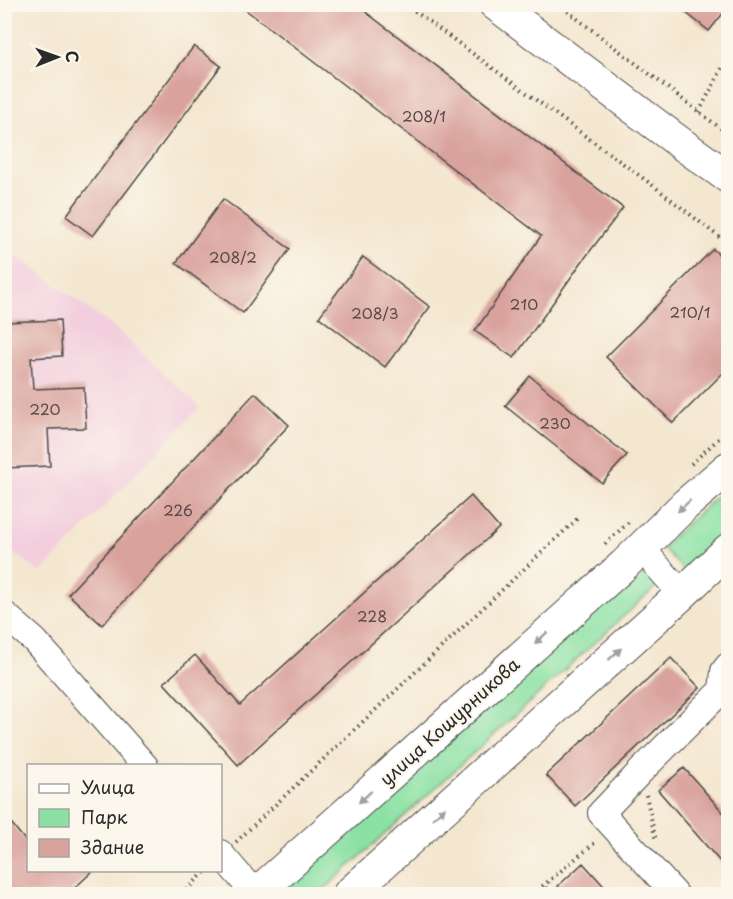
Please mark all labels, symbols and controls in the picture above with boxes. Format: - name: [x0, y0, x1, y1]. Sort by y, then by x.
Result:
- north arrow: [27, 27, 87, 87]
- text: С: [61, 50, 85, 63]
- house number: 208/1: [402, 104, 446, 127]
- house number: 208/2: [209, 245, 257, 268]
- house number: 210: [510, 292, 538, 315]
- house number: 210/1: [669, 300, 711, 323]
- house number: 208/3: [351, 301, 399, 324]
- house number: 220: [29, 397, 61, 420]
- house number: 230: [539, 411, 571, 434]
- house number: 226: [163, 498, 193, 521]
- one-way arrow: [677, 499, 692, 513]
- house number: 228: [357, 604, 387, 627]
- one-way arrow: [534, 631, 548, 645]
- one-way arrow: [608, 648, 622, 662]
- street label: улица Кошурникова: [373, 650, 526, 791]
- legend: [27, 764, 222, 872]
- text: Улица: [81, 773, 135, 800]
- one-way arrow: [358, 790, 373, 803]
- text: Парк: [81, 803, 128, 830]
- one-way arrow: [431, 807, 446, 820]
- text: Здание: [81, 833, 144, 860]

